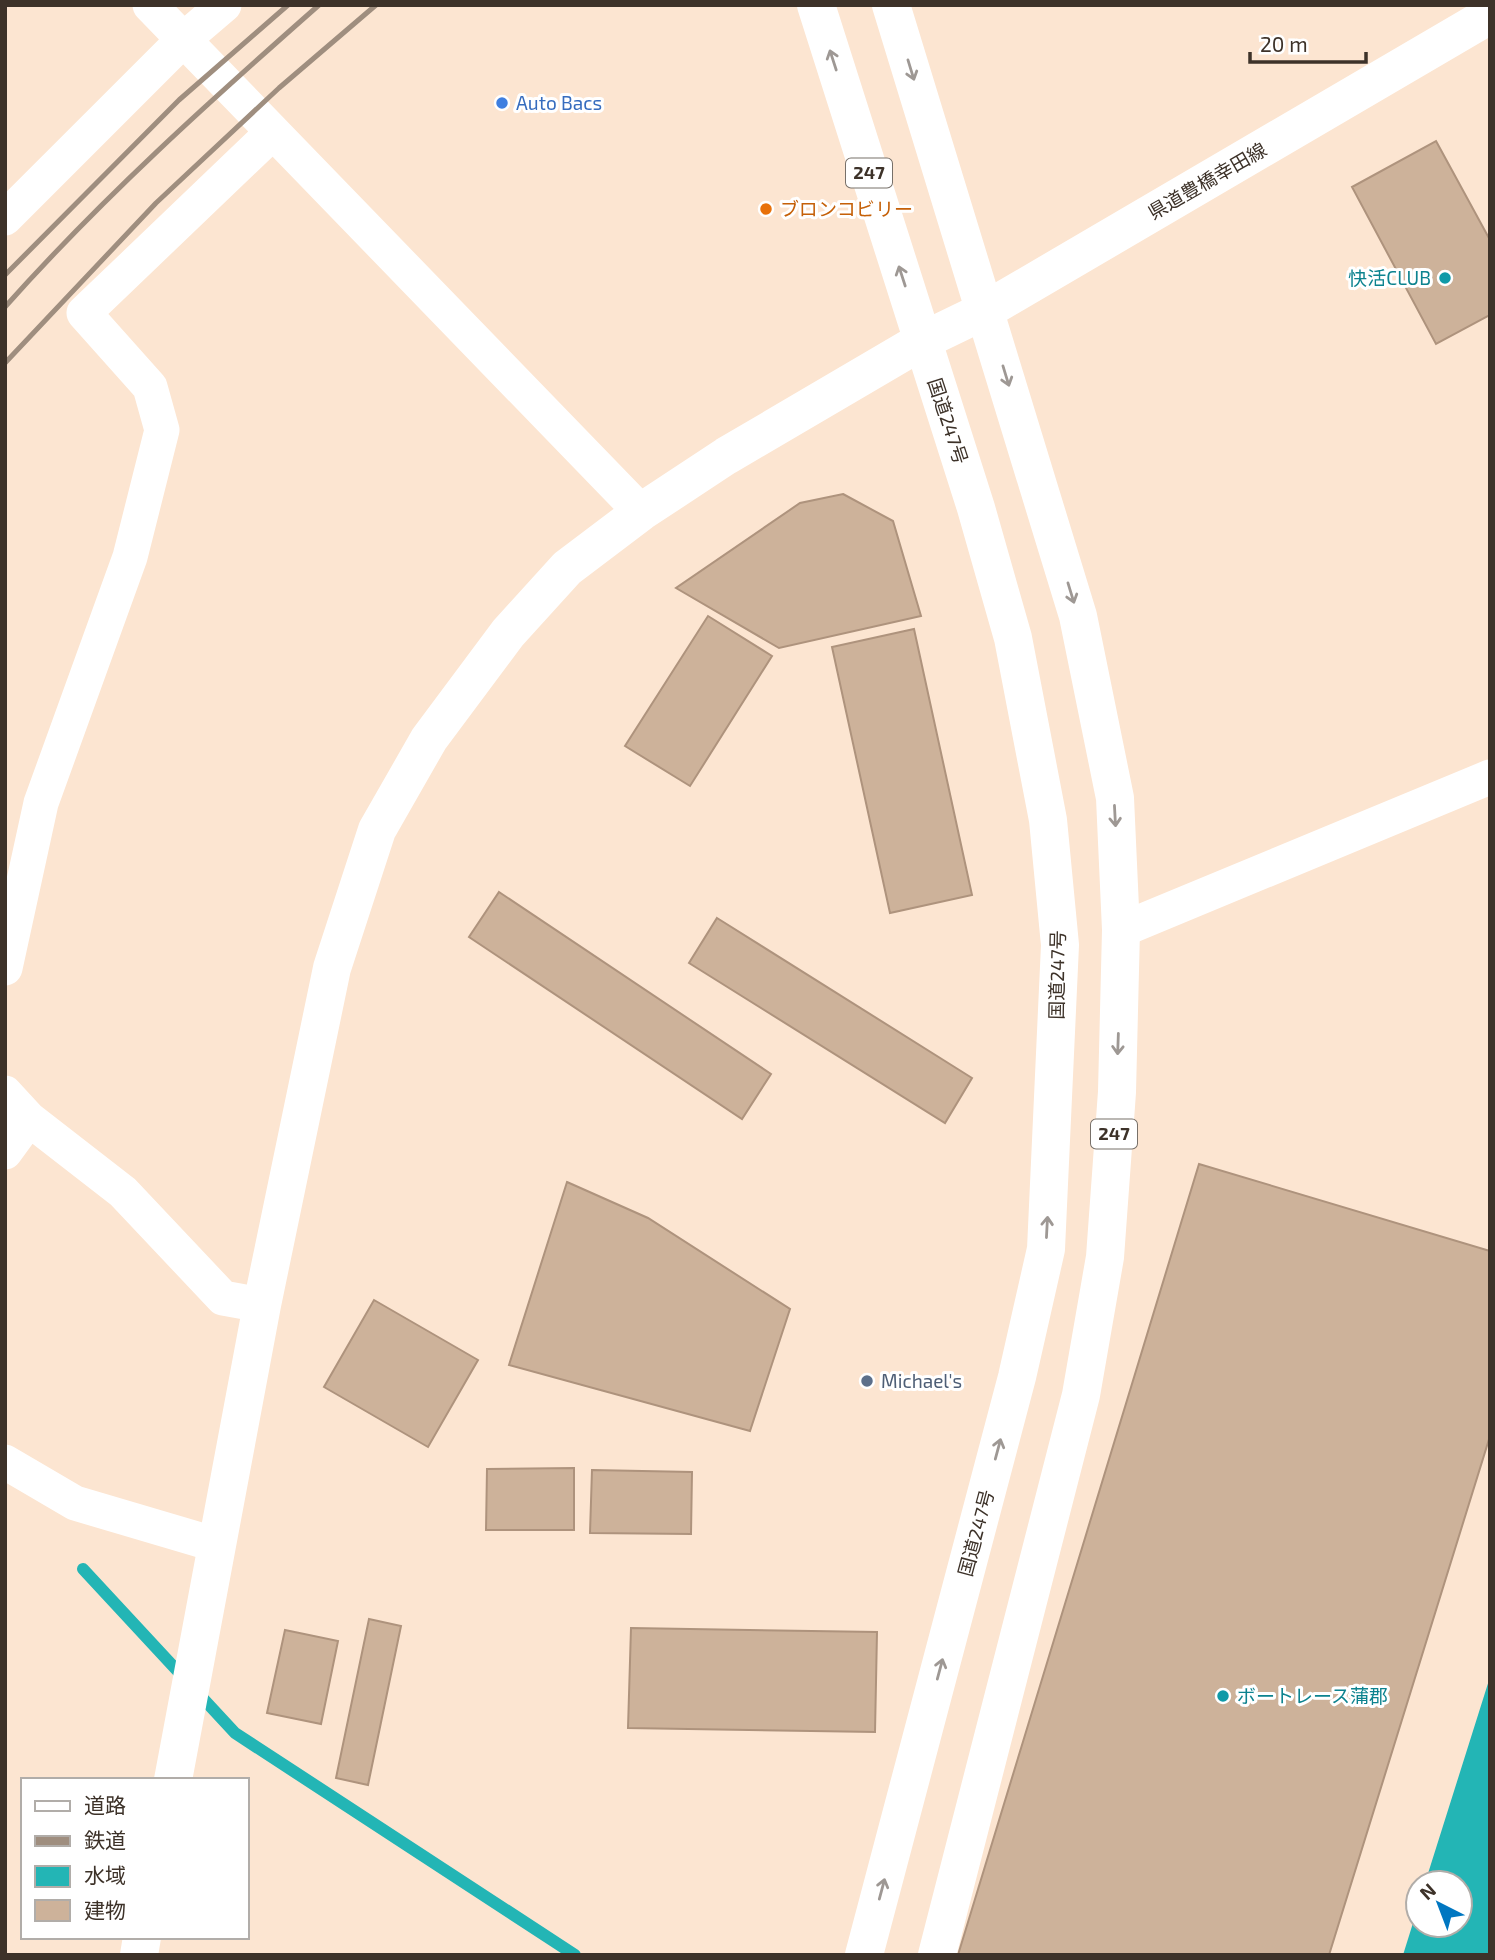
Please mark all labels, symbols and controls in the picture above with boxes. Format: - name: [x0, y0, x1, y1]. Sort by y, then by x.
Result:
- scale bar: [1250, 21, 1366, 65]
- text: 20 m: [1260, 31, 1308, 56]
- one-way arrow: [826, 49, 838, 71]
- one-way arrow: [906, 59, 919, 81]
- place label: Auto Bacs: [516, 91, 602, 114]
- marker: Auto Bacs: [494, 95, 510, 111]
- street label: 県道豊橋幸田線: [1143, 137, 1270, 224]
- road number: 247: [846, 158, 892, 188]
- place label: ブロンコビリー: [780, 197, 913, 220]
- marker: ブロンコビリー: [758, 201, 774, 217]
- one-way arrow: [894, 266, 907, 288]
- place label: 快活CLUB: [1348, 266, 1431, 289]
- marker: 快活CLUB: [1437, 270, 1453, 286]
- one-way arrow: [1000, 364, 1013, 386]
- street label: 国道247号: [924, 375, 973, 467]
- one-way arrow: [1066, 582, 1079, 604]
- one-way arrow: [1109, 805, 1122, 828]
- street label: 国道247号: [1044, 930, 1069, 1020]
- one-way arrow: [1111, 1032, 1125, 1055]
- road number: 247: [1091, 1120, 1137, 1148]
- one-way arrow: [1041, 1216, 1054, 1239]
- place label: Michael's: [881, 1369, 962, 1392]
- marker: Michael's: [859, 1373, 875, 1389]
- one-way arrow: [992, 1438, 1005, 1461]
- street label: 国道247号: [953, 1487, 998, 1579]
- one-way arrow: [934, 1658, 947, 1681]
- place label: ボートレース蒲郡: [1237, 1684, 1388, 1707]
- marker: ボートレース蒲郡: [1215, 1688, 1231, 1704]
- legend: [21, 1778, 248, 1939]
- text: 道路: [84, 1792, 126, 1817]
- text: 鉄道: [84, 1827, 126, 1852]
- text: 水域: [84, 1862, 126, 1887]
- north arrow: [1404, 1869, 1474, 1939]
- one-way arrow: [876, 1878, 889, 1901]
- text: N: [1414, 1878, 1440, 1904]
- text: 建物: [84, 1897, 126, 1922]

